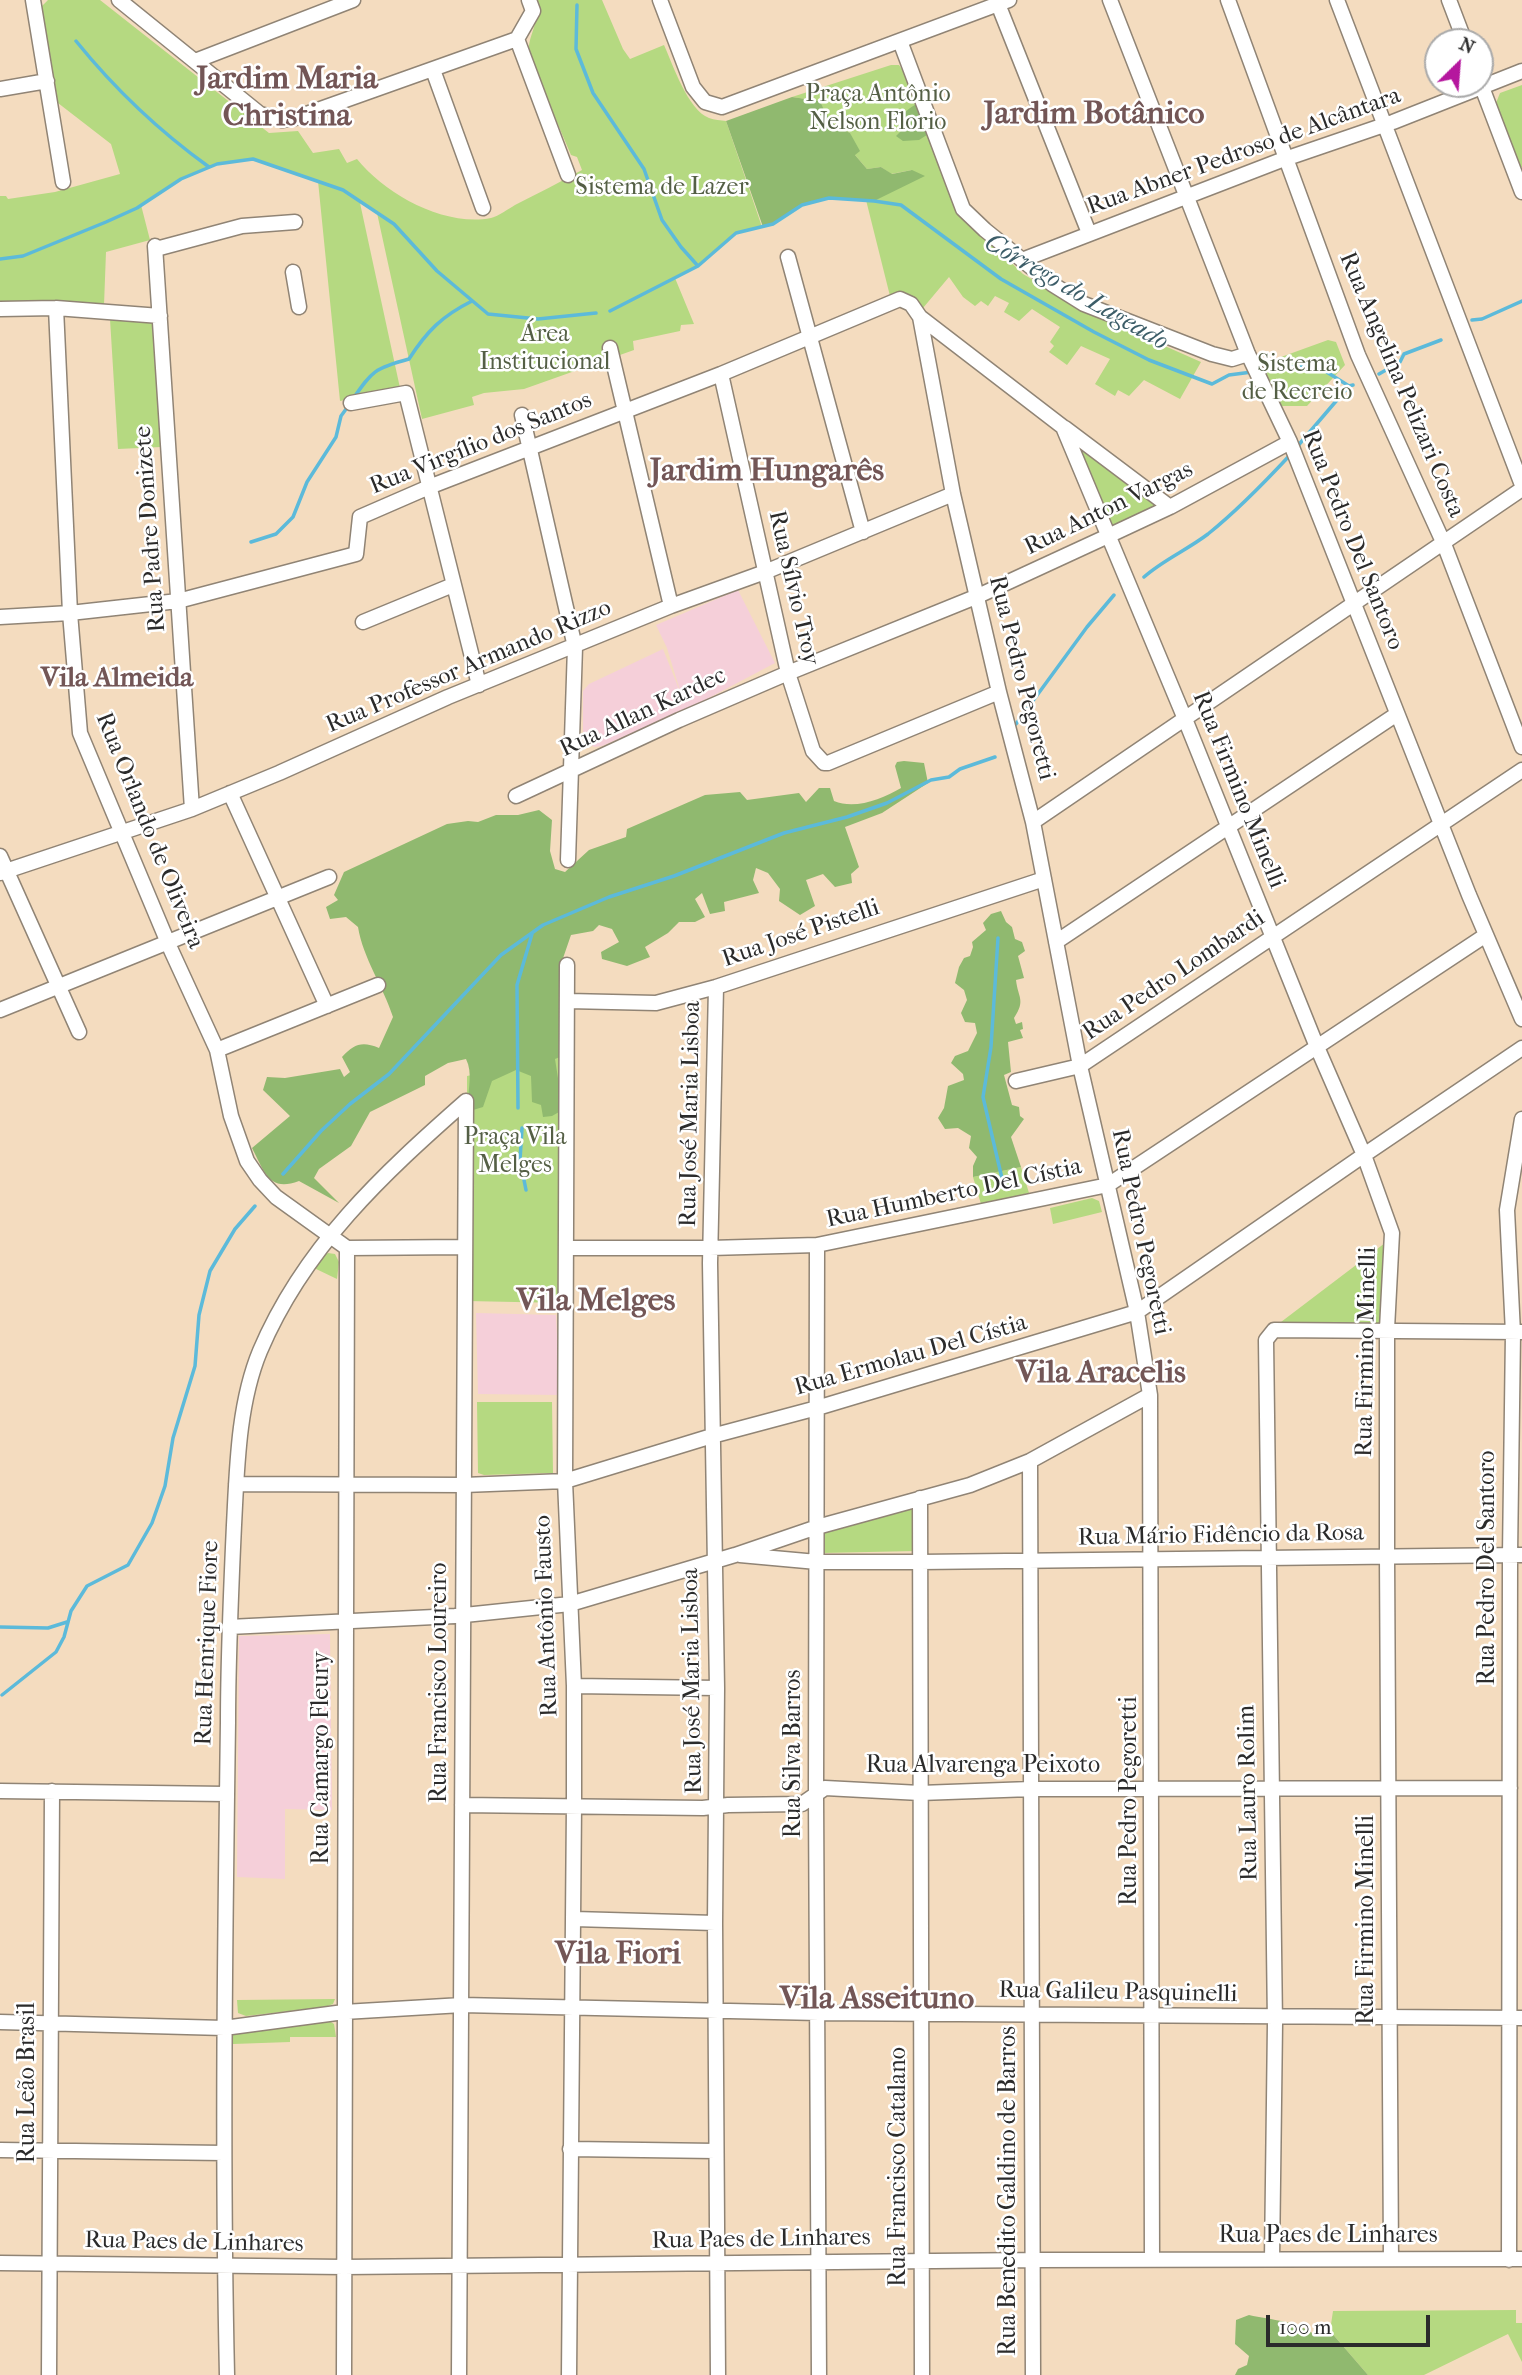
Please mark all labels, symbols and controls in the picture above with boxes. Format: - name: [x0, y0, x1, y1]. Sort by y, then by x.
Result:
- north arrow: [1424, 28, 1494, 98]
- text: N: [1456, 33, 1478, 59]
- district label: Jardim Maria Christina: [196, 61, 378, 136]
- park label: Praça Antônio Nelson Florio: [805, 81, 951, 137]
- street label: Rua Abner Pedroso de Alcântara: [1083, 82, 1405, 222]
- district label: Jardim Botânico: [984, 96, 1204, 134]
- park label: Sistema de Lazer: [575, 174, 749, 202]
- water label: Córrego do Lageado: [979, 228, 1173, 358]
- street label: Rua Angelina Pelizari Costa: [1332, 248, 1470, 522]
- park label: Área Institucional: [480, 321, 610, 377]
- park label: Sistema de Recreio: [1242, 351, 1352, 407]
- street label: Rua Virgílio dos Santos: [366, 386, 596, 502]
- street label: Rua Padre Donizete: [129, 425, 173, 633]
- street label: Rua Pedro Del Santoro: [1295, 426, 1409, 654]
- district label: Jardim Hungarês: [650, 453, 884, 491]
- street label: Rua Anton Vargas: [1020, 456, 1198, 562]
- street label: Rua Sílvio Troy: [761, 508, 825, 668]
- street label: Rua Pedro Pegoretti: [982, 573, 1060, 783]
- street label: Rua Professor Armando Rizzo: [322, 594, 616, 740]
- district label: Vila Almeida: [41, 662, 193, 696]
- street label: Rua Allan Kardec: [555, 662, 731, 764]
- street label: Rua Firmino Minelli: [1185, 687, 1291, 893]
- street label: Rua Orlando de Oliveira: [88, 709, 210, 953]
- street label: Rua José Pistelli: [719, 894, 883, 974]
- street label: Rua Pedro Lombardi: [1078, 904, 1270, 1048]
- street label: Rua José Maria Lisboa: [675, 1001, 707, 1227]
- park label: Praça Vila Melges: [464, 1124, 566, 1180]
- street label: Rua Pedro Pegoretti: [1104, 1126, 1176, 1338]
- street label: Rua Humberto Del Cístia: [824, 1153, 1084, 1235]
- street label: Rua Firmino Minelli: [1351, 1247, 1383, 1457]
- district label: Vila Melges: [517, 1283, 675, 1321]
- street label: Rua Ermolau Del Cístia: [791, 1309, 1031, 1403]
- district label: Vila Aracelis: [1016, 1355, 1186, 1393]
- street label: Rua Pedro Del Santoro: [1474, 1450, 1502, 1686]
- street label: Rua Antônio Fausto: [529, 1515, 565, 1717]
- street label: Rua Mário Fidêncio da Rosa: [1078, 1519, 1364, 1553]
- street label: Rua Henrique Fiore: [190, 1540, 226, 1746]
- street label: Rua Francisco Loureiro: [426, 1563, 454, 1803]
- street label: Rua José Maria Lisboa: [677, 1568, 709, 1794]
- street label: Rua Camargo Fleury: [308, 1651, 336, 1865]
- street label: Rua Silva Barros: [780, 1670, 808, 1838]
- street label: Rua Pedro Pegoretti: [1116, 1696, 1144, 1906]
- street label: Rua Lauro Rolim: [1233, 1705, 1265, 1881]
- street label: Rua Alvarenga Peixoto: [866, 1752, 1100, 1780]
- street label: Rua Firmino Minelli: [1353, 1815, 1381, 2025]
- district label: Vila Fiori: [555, 1936, 681, 1974]
- street label: Rua Galileu Pasquinelli: [998, 1977, 1238, 2009]
- district label: Vila Asseituno: [780, 1981, 974, 2019]
- street label: Rua Leão Brasil: [14, 2002, 42, 2164]
- street label: Rua Benedito Galdino de Barros: [995, 2026, 1023, 2356]
- street label: Rua Francisco Catalano: [885, 2047, 913, 2287]
- street label: Rua Paes de Linhares: [1219, 2222, 1437, 2250]
- street label: Rua Paes de Linhares: [651, 2224, 871, 2256]
- street label: Rua Paes de Linhares: [84, 2227, 304, 2259]
- scale bar: [1270, 2302, 1434, 2346]
- text: 100 m: [1279, 2315, 1332, 2339]

